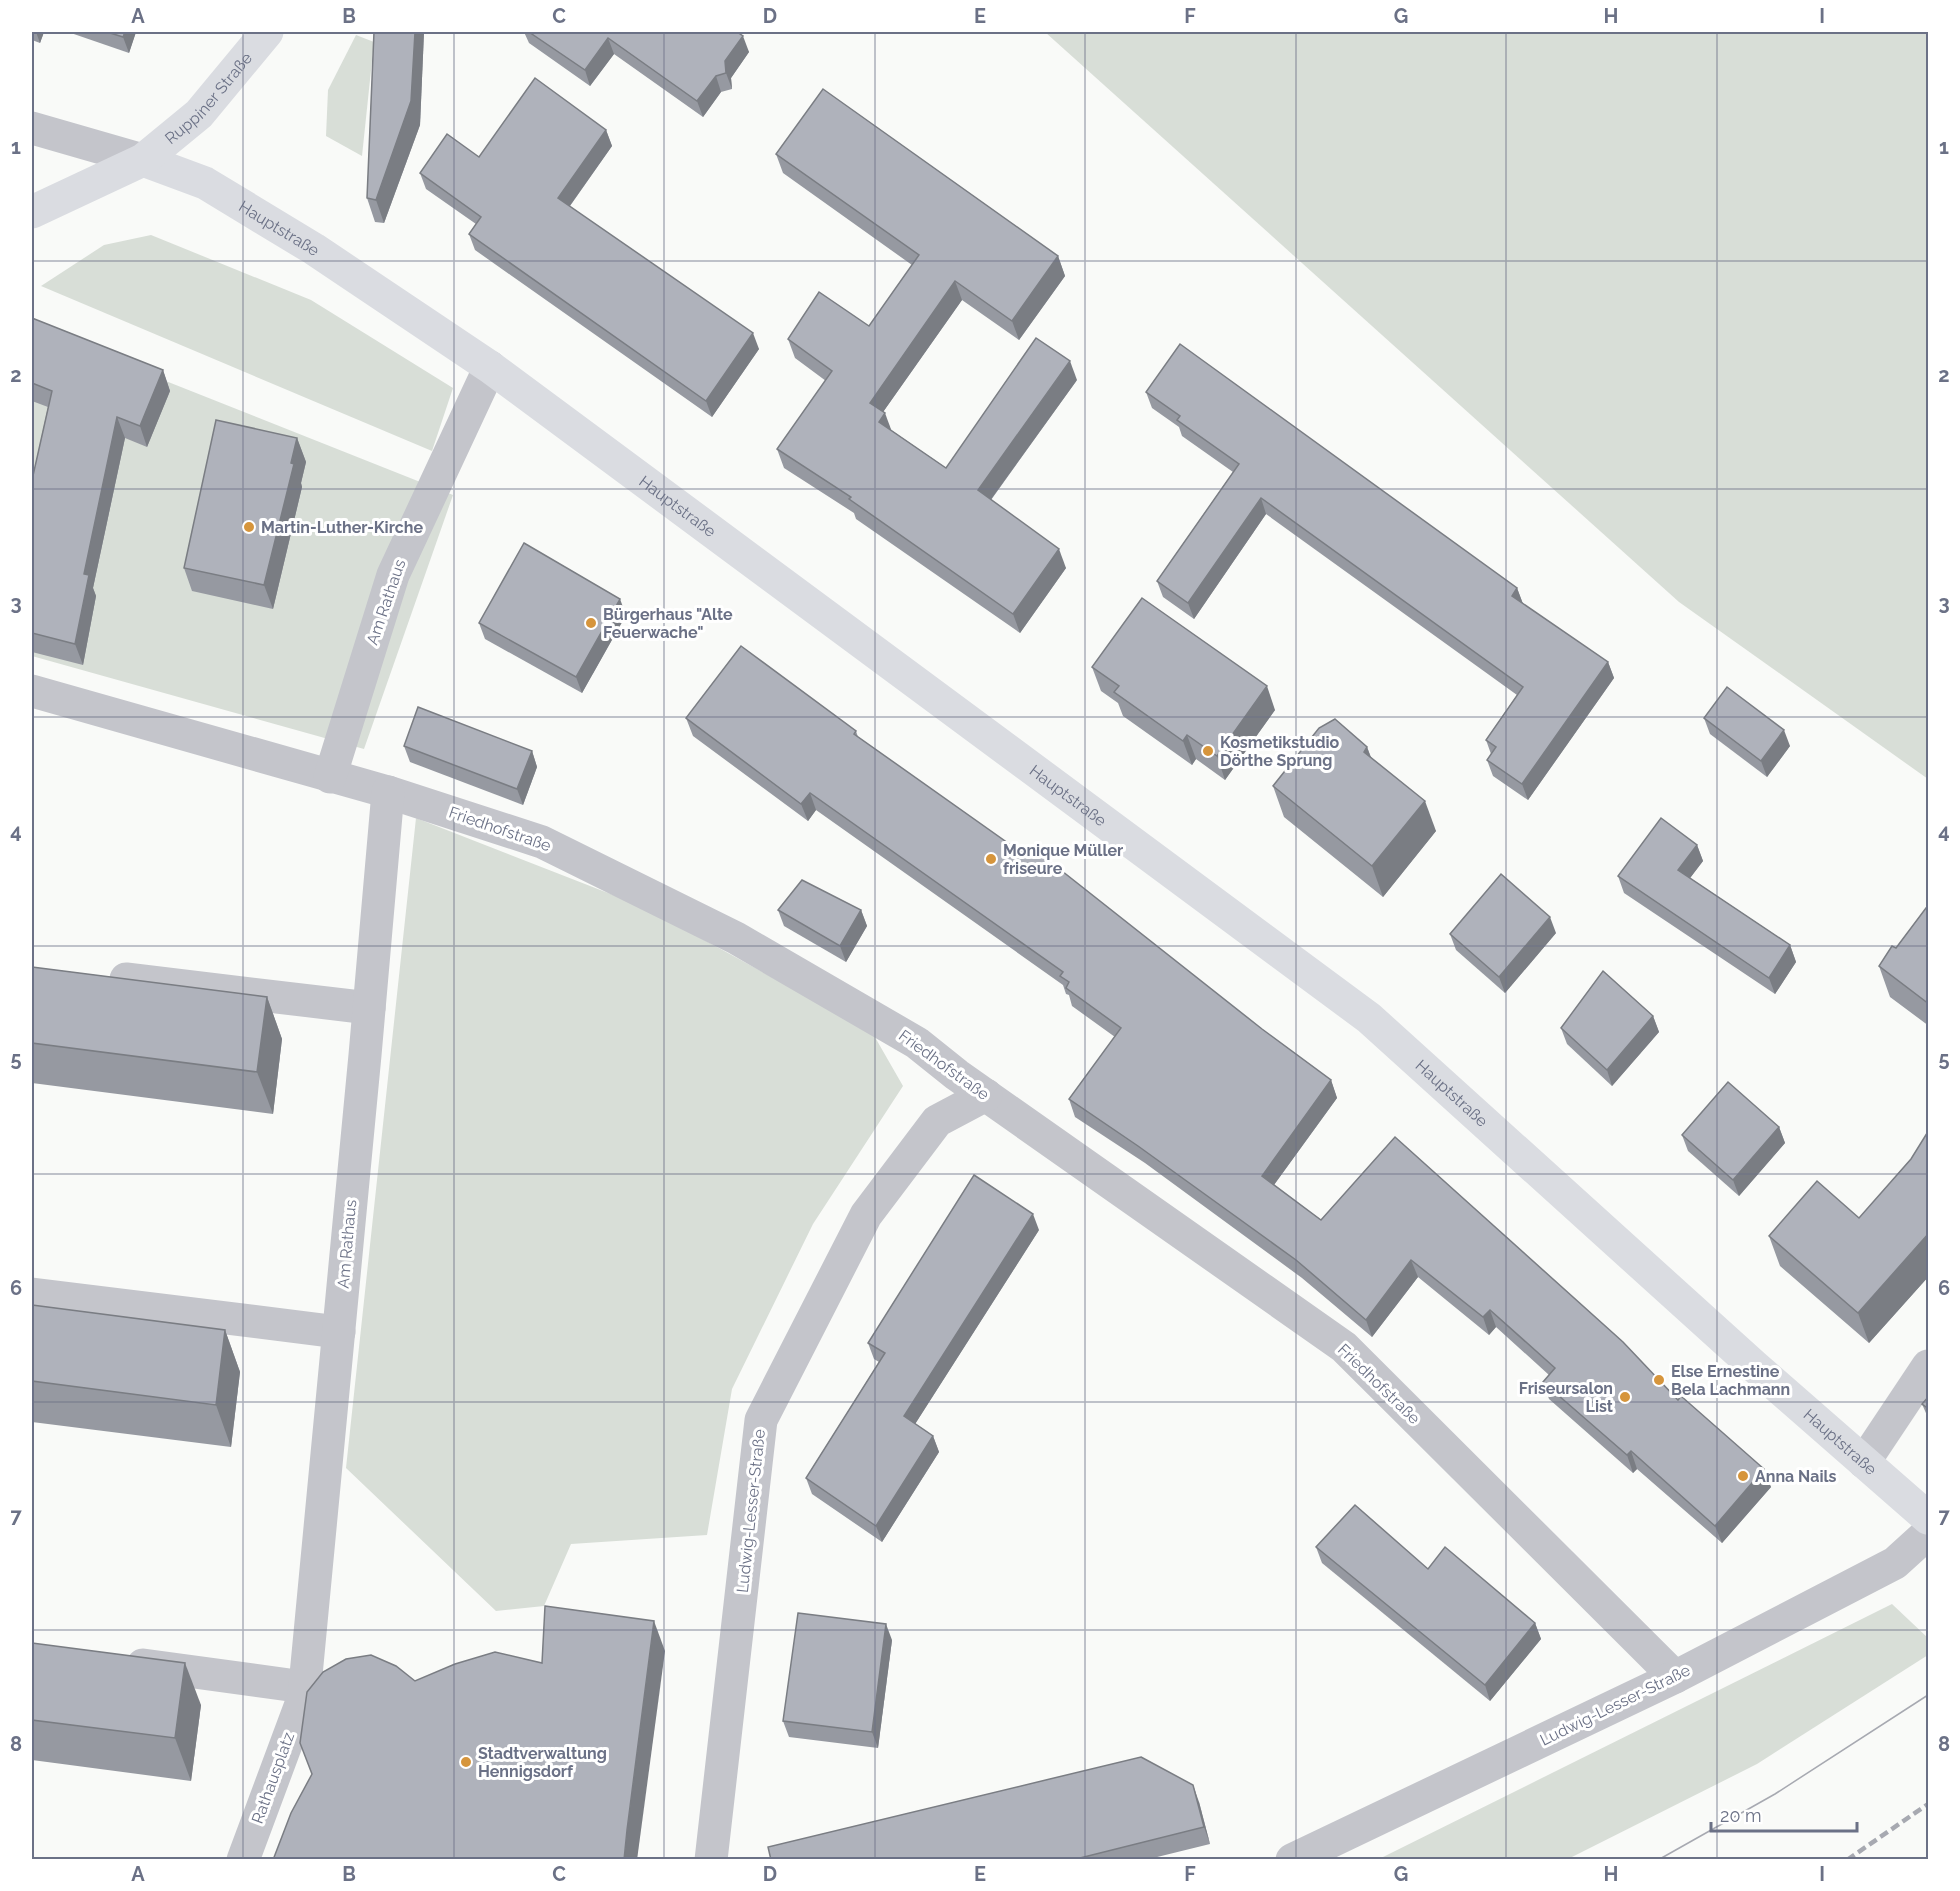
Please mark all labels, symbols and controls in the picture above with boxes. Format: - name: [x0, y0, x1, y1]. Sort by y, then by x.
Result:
- text: A: [131, 4, 145, 28]
- text: B: [342, 4, 356, 28]
- text: C: [552, 4, 566, 28]
- text: D: [763, 4, 777, 28]
- text: E: [974, 4, 986, 28]
- text: F: [1184, 4, 1196, 28]
- text: G: [1394, 4, 1408, 28]
- text: H: [1604, 4, 1618, 28]
- text: I: [1819, 4, 1825, 28]
- street label: Ruppiner Straße: [161, 48, 256, 148]
- text: 1: [11, 135, 21, 159]
- text: 1: [1939, 135, 1949, 159]
- street label: Hauptstraße: [236, 196, 323, 260]
- text: 2: [10, 363, 22, 387]
- text: 2: [1938, 363, 1950, 387]
- street label: Hauptstraße: [636, 471, 720, 541]
- place label: Martin-Luther-Kirche: [261, 518, 423, 537]
- marker: Martin-Luther-Kirche: [242, 520, 256, 534]
- street label: Am Rathaus: [362, 556, 410, 647]
- text: 3: [10, 591, 22, 615]
- text: 3: [1938, 591, 1950, 615]
- place label: Bürgerhaus "Alte Feuerwache": [603, 605, 733, 642]
- marker: Bürgerhaus "Alte Feuerwache": [584, 616, 598, 630]
- place label: Kosmetikstudio Dörthe Sprung: [1220, 733, 1340, 770]
- marker: Kosmetikstudio Dörthe Sprung: [1201, 744, 1215, 758]
- street label: Hauptstraße: [1026, 761, 1110, 830]
- street label: Friedhofstraße: [446, 803, 554, 855]
- text: 4: [10, 819, 22, 843]
- text: 4: [1938, 819, 1950, 843]
- place label: Monique Müller friseure: [1003, 841, 1123, 878]
- marker: Monique Müller friseure: [984, 852, 998, 866]
- street label: Friedhofstraße: [895, 1026, 993, 1104]
- text: 5: [10, 1047, 22, 1071]
- text: 5: [1938, 1047, 1950, 1071]
- street label: Hauptstraße: [1412, 1055, 1492, 1130]
- street label: Am Rathaus: [334, 1198, 360, 1289]
- text: 6: [10, 1276, 22, 1300]
- text: 6: [1938, 1276, 1950, 1300]
- street label: Friedhofstraße: [1334, 1340, 1424, 1428]
- place label: Else Ernestine Bela Lachmann: [1671, 1362, 1790, 1399]
- marker: Else Ernestine Bela Lachmann: [1652, 1373, 1666, 1387]
- place label: Friseursalon List: [1519, 1379, 1613, 1416]
- marker: Friseursalon List: [1618, 1390, 1632, 1404]
- street label: Hauptstraße: [1800, 1404, 1881, 1479]
- street label: Ludwig-Lesser-Straße: [733, 1428, 769, 1594]
- place label: Anna Nails: [1755, 1467, 1837, 1486]
- marker: Anna Nails: [1736, 1469, 1750, 1483]
- text: 7: [10, 1504, 22, 1528]
- text: 7: [1938, 1504, 1950, 1528]
- street label: Ludwig-Lesser-Straße: [1537, 1660, 1693, 1750]
- street label: Rathausplatz: [248, 1730, 298, 1826]
- text: 8: [10, 1732, 22, 1756]
- text: 8: [1938, 1732, 1950, 1756]
- place label: Stadtverwaltung Hennigsdorf: [478, 1744, 607, 1781]
- marker: Stadtverwaltung Hennigsdorf: [459, 1755, 473, 1769]
- scale bar: [1711, 1795, 1856, 1833]
- text: 20 m: [1720, 1805, 1762, 1826]
- text: A: [131, 1862, 145, 1886]
- text: B: [342, 1862, 356, 1886]
- text: C: [552, 1862, 566, 1886]
- text: D: [763, 1862, 777, 1886]
- text: E: [974, 1862, 986, 1886]
- text: F: [1184, 1862, 1196, 1886]
- text: G: [1394, 1862, 1408, 1886]
- text: H: [1604, 1862, 1618, 1886]
- text: I: [1819, 1862, 1825, 1886]

